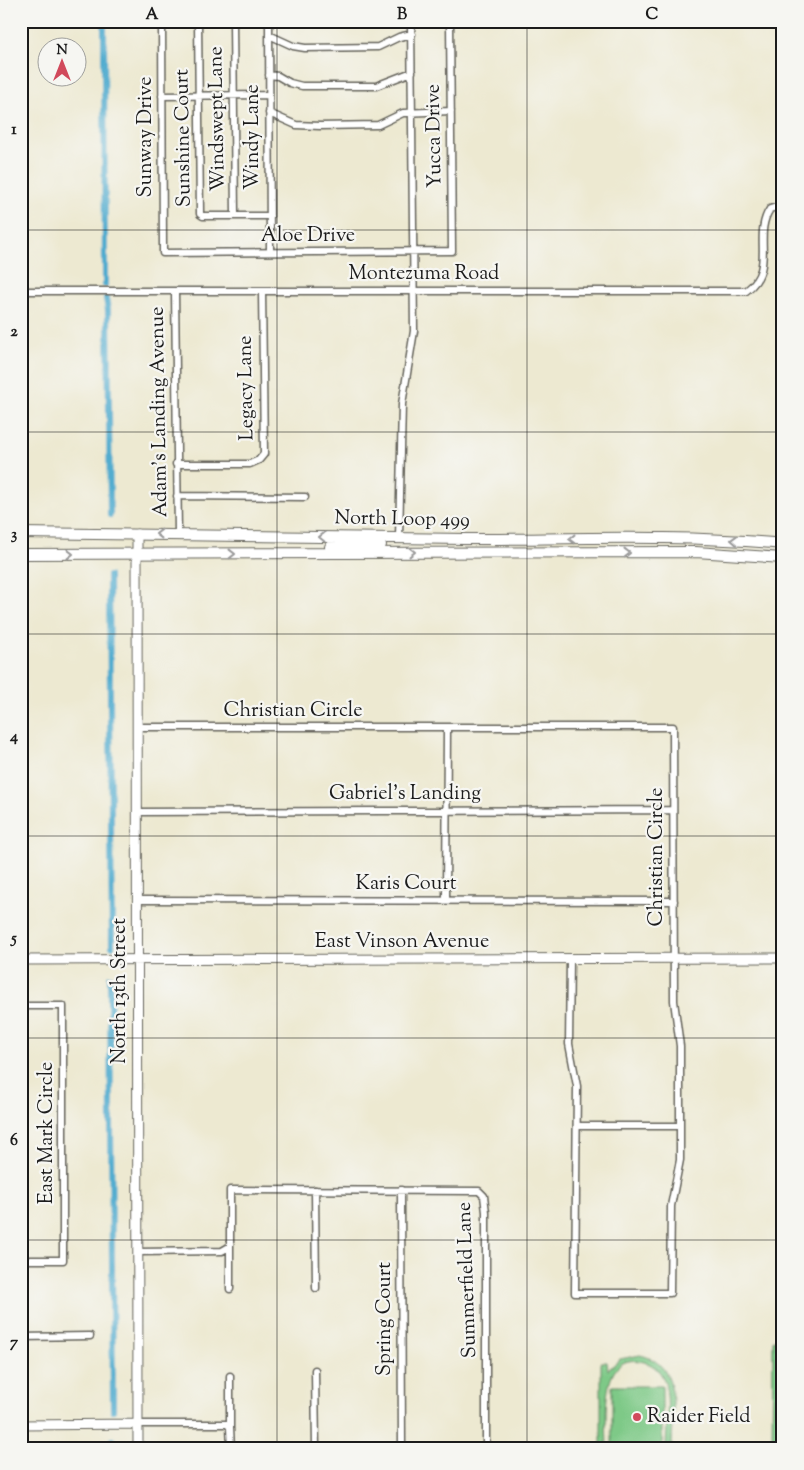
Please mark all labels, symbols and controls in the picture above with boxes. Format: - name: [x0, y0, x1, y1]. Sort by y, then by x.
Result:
- text: A: [146, 4, 159, 27]
- text: B: [397, 4, 407, 27]
- text: C: [646, 4, 659, 27]
- north arrow: [38, 38, 88, 88]
- text: N: [56, 41, 68, 61]
- street label: Windswept Lane: [202, 46, 234, 192]
- street label: Sunshine Court: [168, 69, 200, 207]
- street label: Sunway Drive: [132, 77, 161, 197]
- street label: Windy Lane: [239, 84, 268, 190]
- street label: Yucca Drive: [420, 84, 450, 188]
- text: 1: [11, 119, 17, 142]
- street label: Aloe Drive: [261, 222, 355, 251]
- street label: Montezuma Road: [349, 260, 499, 289]
- street label: Adam's Landing Avenue: [144, 306, 176, 518]
- text: 2: [10, 321, 18, 344]
- street label: Legacy Lane: [232, 335, 262, 441]
- street label: North Loop 499: [334, 504, 470, 536]
- text: 3: [11, 524, 18, 547]
- one-way arrow: [155, 529, 163, 539]
- one-way arrow: [318, 532, 326, 542]
- one-way arrow: [567, 534, 575, 544]
- one-way arrow: [730, 535, 738, 546]
- one-way arrow: [409, 547, 417, 557]
- one-way arrow: [229, 548, 237, 559]
- one-way arrow: [624, 548, 632, 558]
- one-way arrow: [66, 549, 74, 559]
- street label: Christian Circle: [223, 697, 363, 726]
- text: 4: [9, 726, 18, 749]
- street label: Gabriel's Landing: [329, 780, 481, 809]
- street label: Christian Circle: [643, 787, 672, 927]
- street label: Karis Court: [355, 870, 457, 899]
- street label: North 13th Street: [106, 918, 135, 1064]
- text: 5: [9, 928, 17, 951]
- street label: East Vinson Avenue: [315, 928, 489, 957]
- street label: East Mark Circle: [33, 1062, 62, 1204]
- text: 6: [10, 1130, 18, 1153]
- street label: Summerfield Lane: [451, 1201, 485, 1359]
- street label: Spring Court: [371, 1262, 400, 1376]
- text: 7: [10, 1332, 19, 1355]
- place label: Raider Field: [647, 1403, 751, 1432]
- marker: Raider Field: [631, 1411, 643, 1423]

